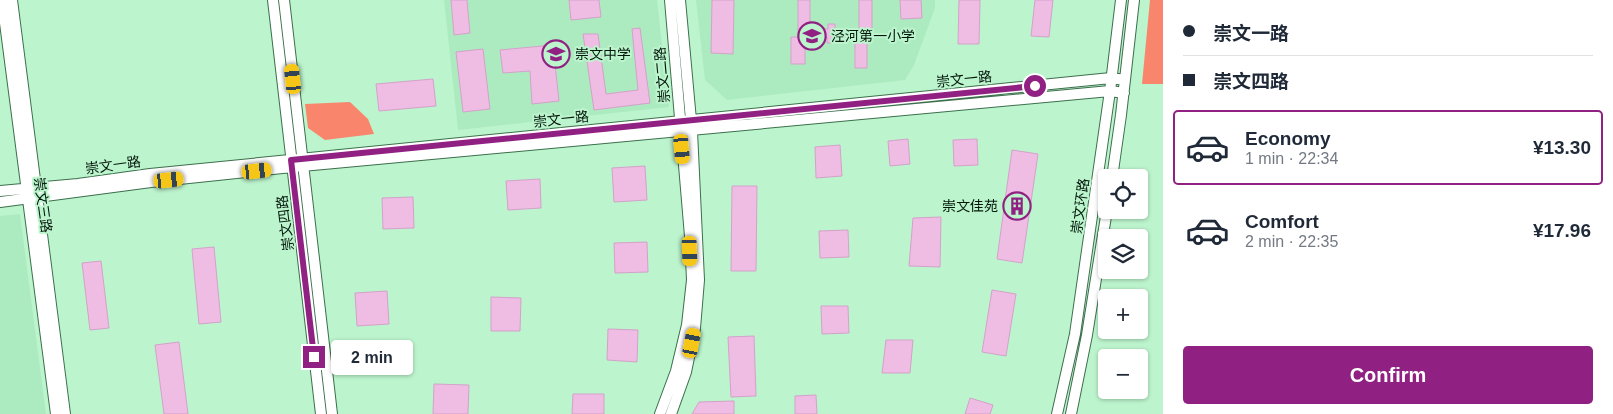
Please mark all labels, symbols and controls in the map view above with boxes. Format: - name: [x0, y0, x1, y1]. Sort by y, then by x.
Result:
- school or university icon: 泾河第一小学: [797, 21, 827, 51]
- text: 崇文一路: [1213, 23, 1289, 44]
- place label: 泾河第一小学: [831, 28, 915, 44]
- school or university icon: 崇文中学: [541, 39, 571, 69]
- place label: 崇文中学: [575, 46, 631, 62]
- street label: 崇文二路: [652, 46, 672, 104]
- car: [283, 63, 302, 95]
- street label: 崇文一路: [935, 68, 993, 90]
- text: 崇文四路: [1213, 71, 1289, 92]
- route start: [1024, 75, 1046, 97]
- street label: 崇文一路: [532, 108, 590, 130]
- icon: car: [1185, 125, 1230, 170]
- text: Economy: [1245, 128, 1331, 149]
- car: [673, 133, 690, 165]
- text: ¥13.30: [1533, 137, 1591, 158]
- text: 1 min · 22:34: [1245, 150, 1338, 167]
- street label: 崇文一路: [84, 153, 142, 177]
- car: [241, 162, 272, 180]
- map controls: [1098, 169, 1148, 399]
- button: locate: [1098, 169, 1148, 219]
- car: [153, 171, 184, 189]
- street label: 崇文三路: [31, 176, 55, 234]
- street label: 崇文环路: [1068, 177, 1092, 235]
- building icon: 崇文佳苑: [1002, 191, 1032, 221]
- street label: 崇文四路: [274, 194, 296, 252]
- place label: 崇文佳苑: [942, 198, 998, 214]
- icon: car: [1185, 208, 1230, 253]
- text: Comfort: [1245, 211, 1319, 232]
- text: ¥17.96: [1533, 220, 1591, 241]
- button: layers: [1098, 229, 1148, 279]
- text: 2 min · 22:35: [1245, 233, 1338, 250]
- car: [681, 236, 698, 266]
- button: +: [1098, 289, 1148, 339]
- car: [681, 327, 702, 359]
- callout: 2 min: [332, 340, 414, 374]
- route end: [303, 346, 325, 368]
- button: Confirm: [1183, 346, 1593, 404]
- text: 2 min: [351, 349, 393, 366]
- button: −: [1098, 349, 1148, 399]

